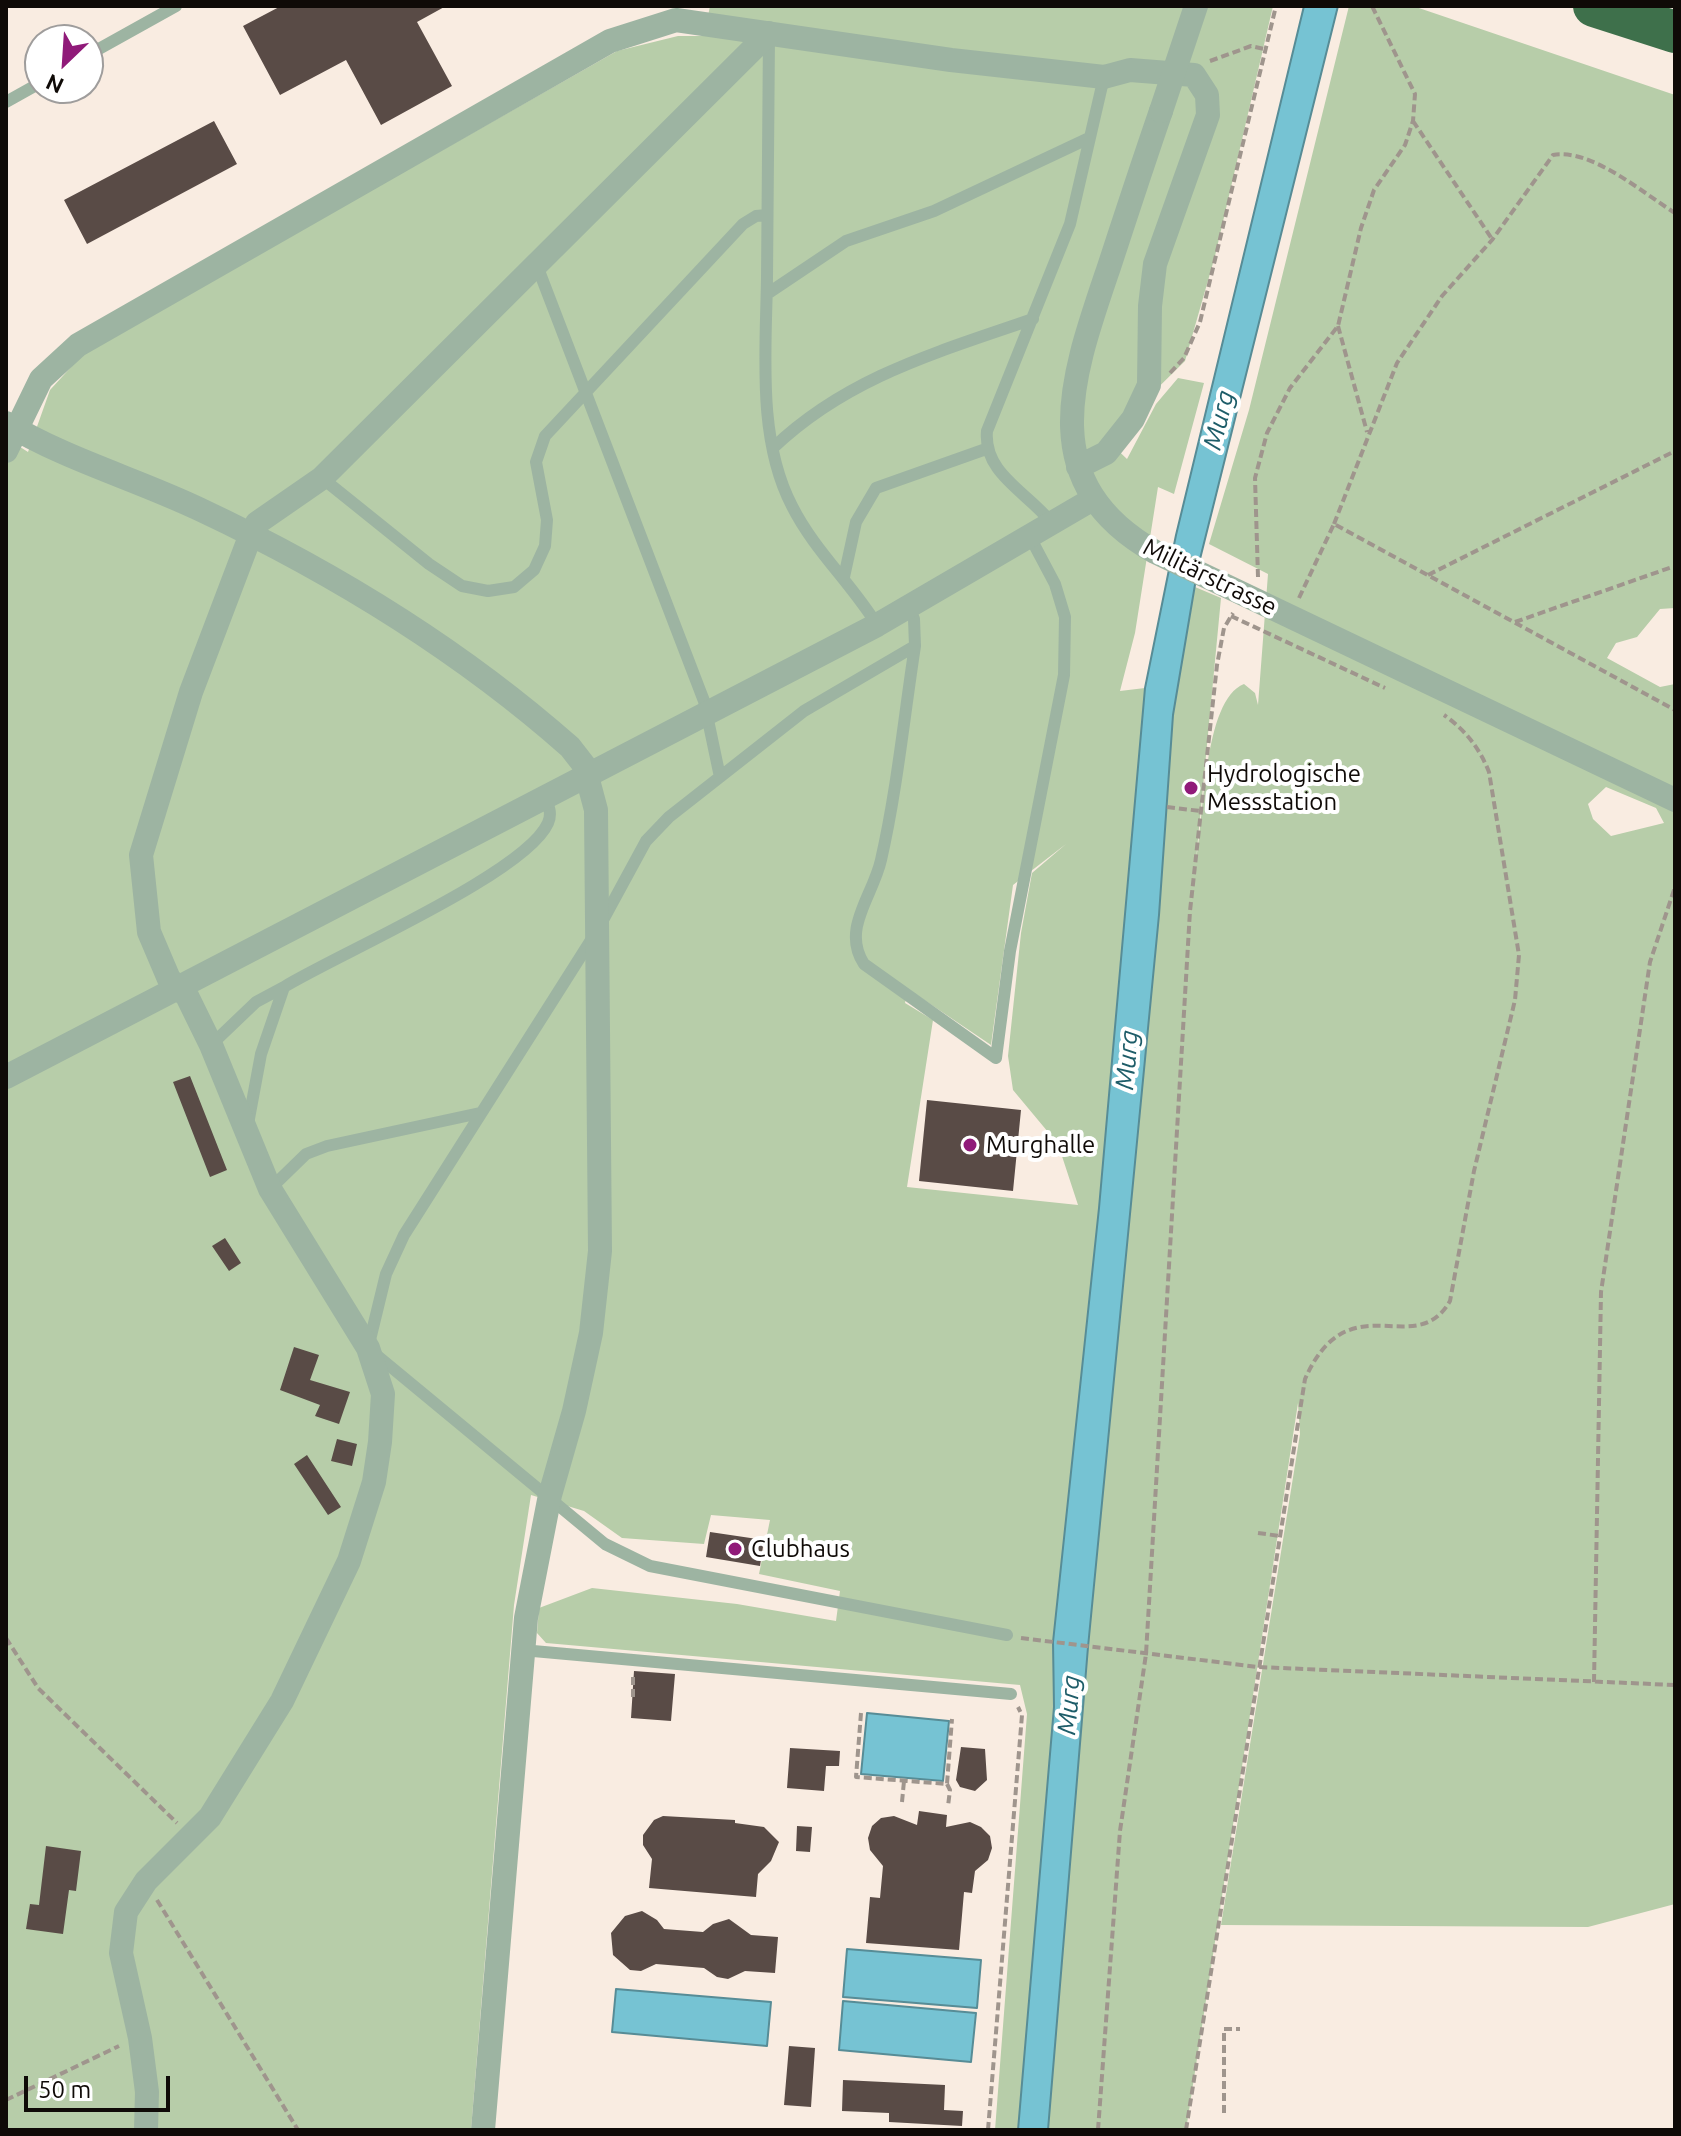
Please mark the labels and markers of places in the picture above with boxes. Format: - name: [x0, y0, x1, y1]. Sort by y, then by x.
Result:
- place label: Hydrologische Messstation: [1207, 760, 1361, 816]
- marker: Hydrologische Messstation: [1182, 779, 1200, 797]
- place label: Murghalle: [986, 1131, 1095, 1159]
- marker: Murghalle: [961, 1136, 979, 1154]
- place label: Clubhaus: [751, 1535, 850, 1563]
- marker: Clubhaus: [726, 1540, 744, 1558]

